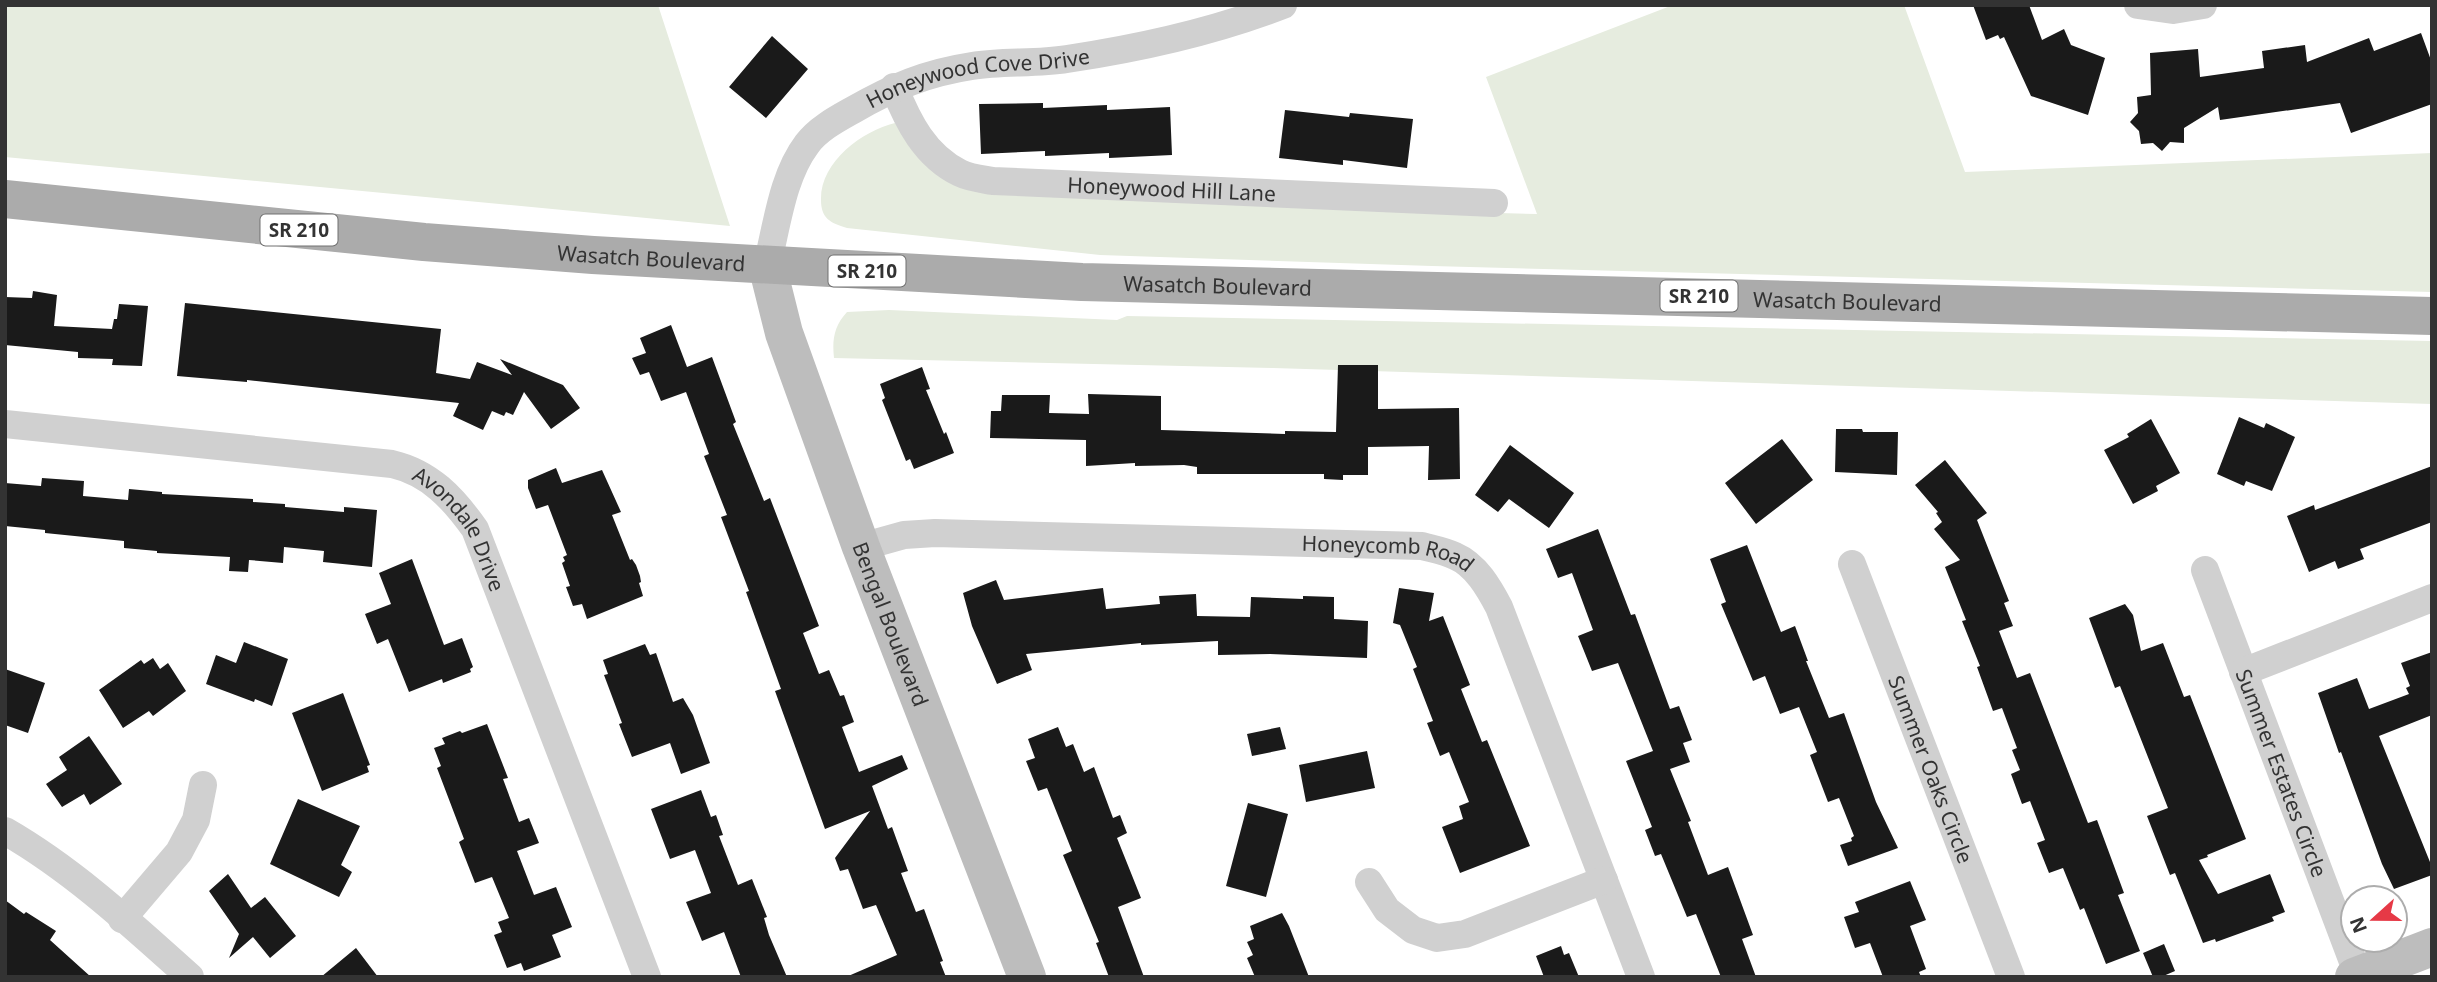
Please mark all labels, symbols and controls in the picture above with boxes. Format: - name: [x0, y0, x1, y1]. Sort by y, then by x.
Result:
- street label: Honeywood Cove Drive: [861, 42, 1092, 114]
- street label: Honeywood Hill Lane: [1067, 170, 1277, 207]
- road number: SR 210: [260, 214, 338, 246]
- street label: Wasatch Boulevard: [556, 238, 746, 277]
- road number: SR 210: [828, 256, 906, 286]
- street label: Wasatch Boulevard: [1123, 269, 1312, 302]
- road number: SR 210: [1660, 280, 1738, 312]
- street label: Wasatch Boulevard: [1753, 285, 1942, 318]
- street label: Avondale Drive: [408, 460, 512, 595]
- street label: Honeycomb Road: [1301, 529, 1480, 578]
- street label: Bengal Boulevard: [846, 538, 935, 710]
- street label: Summer Estates Circle: [2230, 665, 2334, 881]
- street label: Summer Oaks Circle: [1882, 671, 1980, 867]
- north arrow: [2339, 884, 2409, 954]
- text: N: [2343, 913, 2373, 937]

